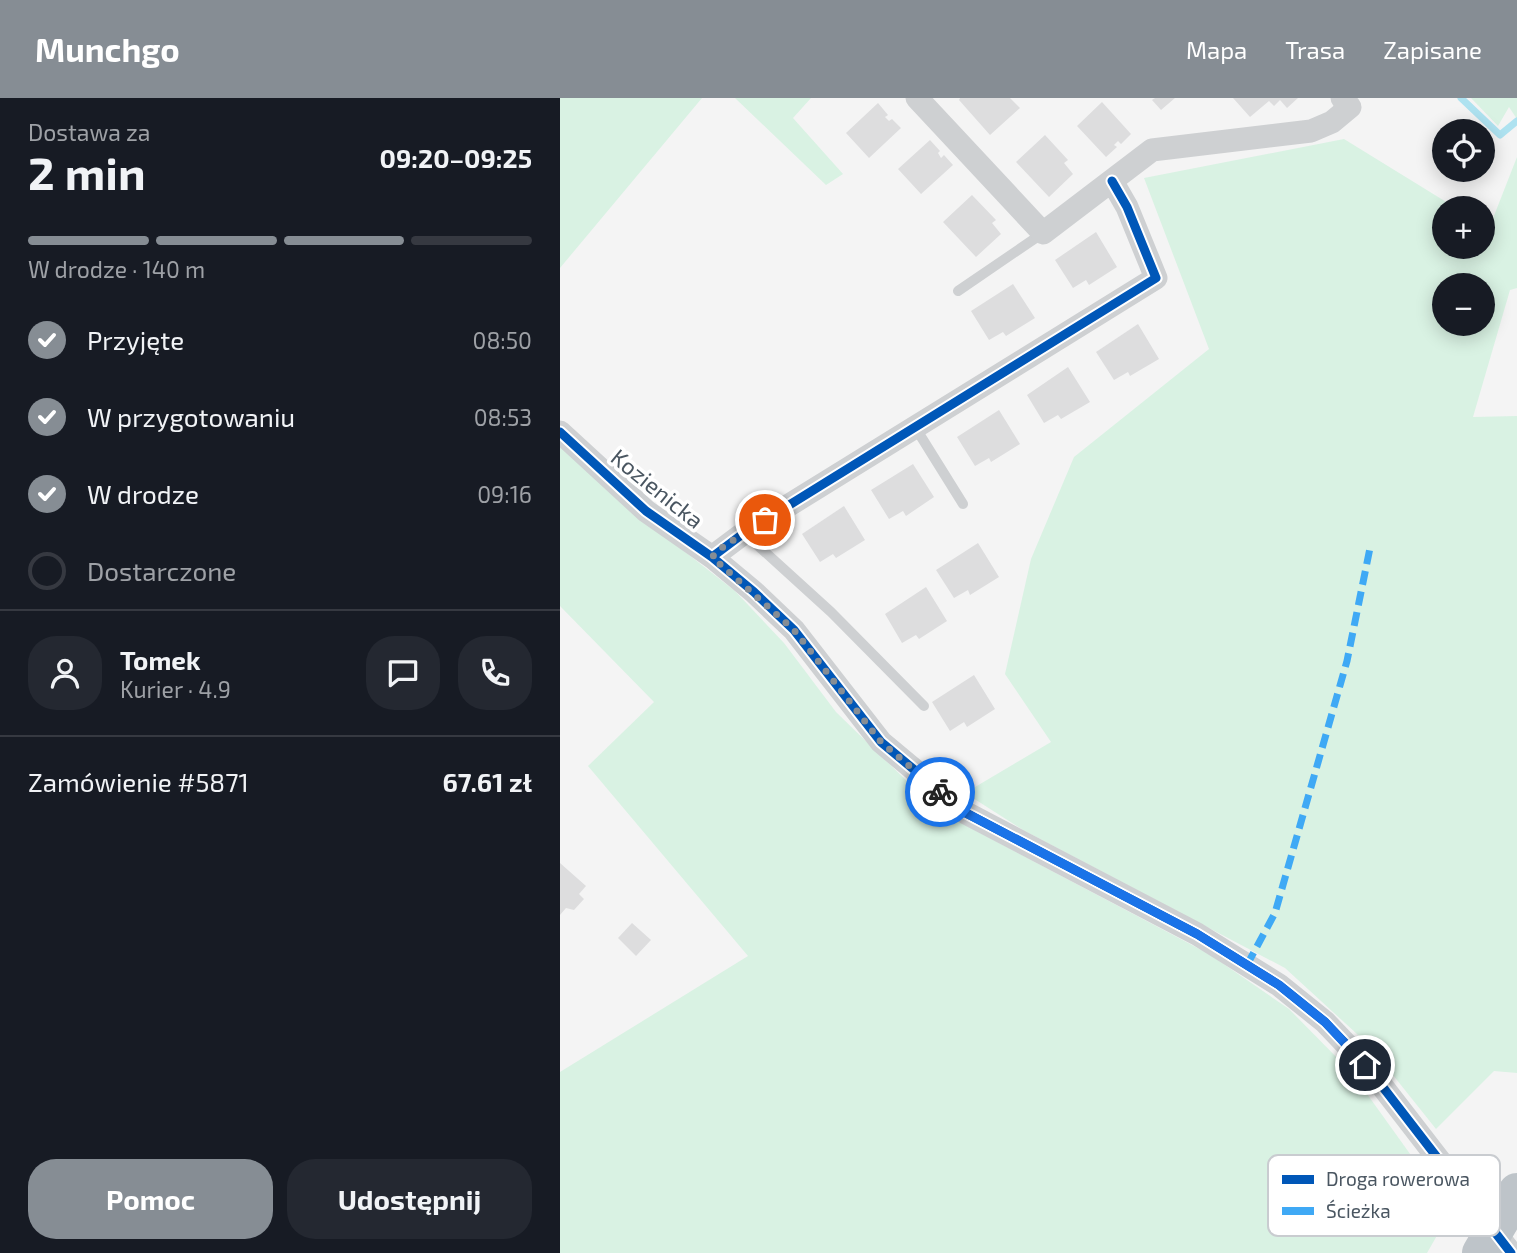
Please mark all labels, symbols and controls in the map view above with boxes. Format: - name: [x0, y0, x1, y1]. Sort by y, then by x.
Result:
- text: Munchgo: [35, 29, 180, 69]
- text: Mapa: [1186, 35, 1247, 64]
- text: Trasa: [1285, 35, 1345, 64]
- text: Zapisane: [1383, 35, 1482, 64]
- text: Dostawa za: [28, 118, 150, 146]
- map controls: [1432, 119, 1495, 336]
- button: locate: [1432, 119, 1495, 182]
- text: 09:20–09:25: [380, 142, 532, 173]
- text: 2 min: [28, 144, 146, 199]
- button: +: [1432, 196, 1495, 259]
- text: W drodze · 140 m: [28, 255, 205, 283]
- button: −: [1432, 273, 1495, 336]
- icon: check: [28, 321, 66, 359]
- text: Przyjęte: [87, 324, 184, 355]
- text: 08:50: [473, 326, 532, 354]
- icon: check: [28, 398, 66, 436]
- text: W przygotowaniu: [87, 401, 295, 432]
- text: 08:53: [474, 403, 532, 431]
- street label: Kozienicka: [606, 442, 709, 534]
- icon: check: [28, 475, 66, 513]
- text: W drodze: [87, 478, 199, 509]
- text: 09:16: [477, 480, 532, 508]
- pin: [735, 490, 795, 550]
- icon: bag: [746, 501, 784, 539]
- text: Dostarczone: [87, 555, 236, 586]
- button: person: [28, 636, 102, 710]
- button: chat: [366, 636, 440, 710]
- button: phone: [458, 636, 532, 710]
- text: Tomek: [120, 644, 201, 675]
- text: Kurier · 4.9: [120, 675, 231, 703]
- courier: [905, 757, 975, 827]
- text: Zamówienie #5871: [28, 766, 249, 797]
- text: 67.61 zł: [442, 766, 532, 797]
- icon: bike: [921, 773, 959, 811]
- pin: [1335, 1035, 1395, 1095]
- icon: home: [1346, 1046, 1384, 1084]
- legend: [1268, 1155, 1500, 1236]
- button: Pomoc: [28, 1159, 273, 1239]
- button: Udostępnij: [287, 1159, 532, 1239]
- text: Droga rowerowa: [1326, 1167, 1470, 1190]
- text: Ścieżka: [1326, 1199, 1391, 1222]

